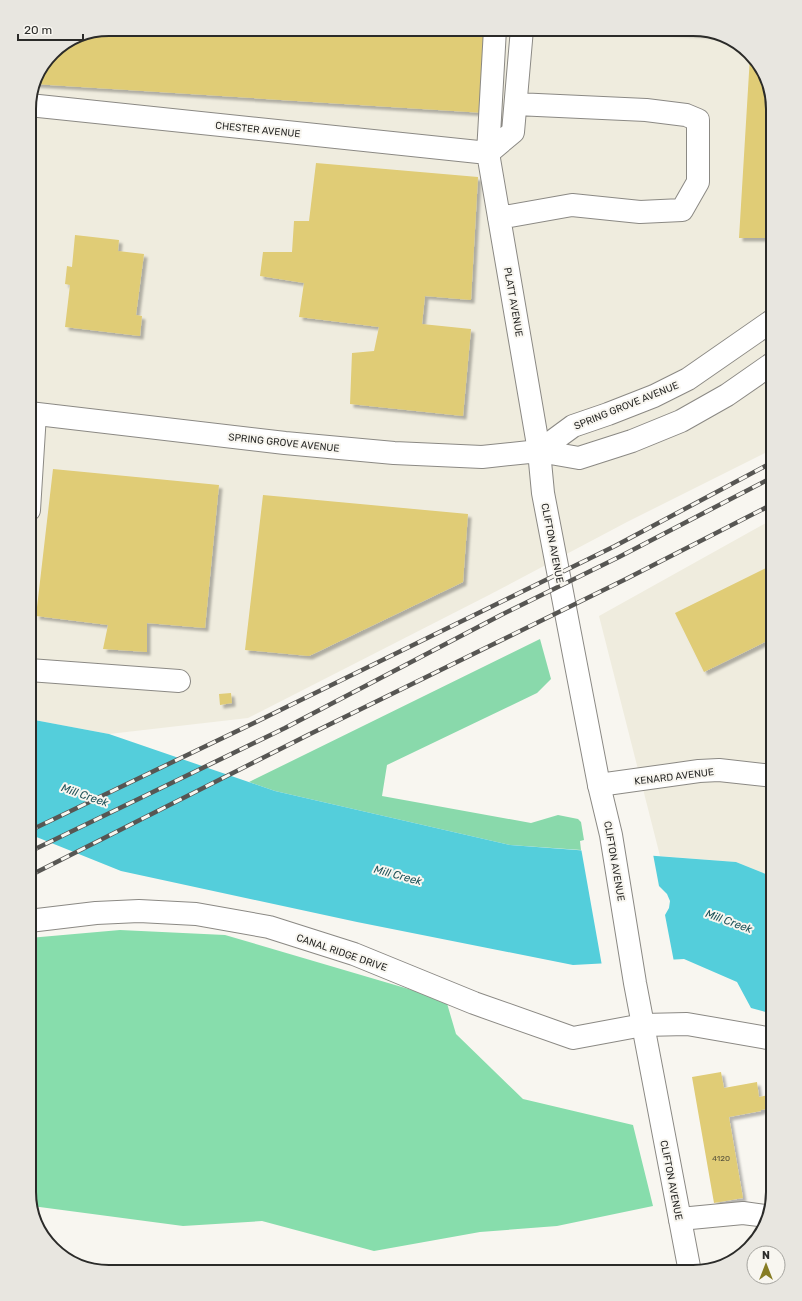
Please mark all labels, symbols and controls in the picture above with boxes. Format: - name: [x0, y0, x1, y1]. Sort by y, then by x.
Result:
- scale bar: [18, 16, 83, 42]
- text: 20 m: [24, 23, 52, 37]
- street label: CHESTER AVENUE: [215, 120, 301, 140]
- street label: PLATT AVENUE: [501, 266, 525, 338]
- street label: SPRING GROVE AVENUE: [572, 379, 680, 432]
- street label: SPRING GROVE AVENUE: [228, 431, 340, 455]
- street label: CLIFTON AVENUE: [538, 502, 566, 584]
- street label: KENARD AVENUE: [634, 766, 715, 788]
- water label: Mill Creek: [60, 781, 110, 810]
- street label: CLIFTON AVENUE: [601, 820, 627, 902]
- water label: Mill Creek: [373, 863, 424, 888]
- water label: Mill Creek: [704, 907, 754, 936]
- street label: CANAL RIDGE DRIVE: [295, 932, 389, 974]
- street label: CLIFTON AVENUE: [657, 1139, 685, 1221]
- house number: 4120: [712, 1154, 730, 1163]
- north arrow: [746, 1245, 786, 1285]
- text: N: [762, 1249, 770, 1262]

